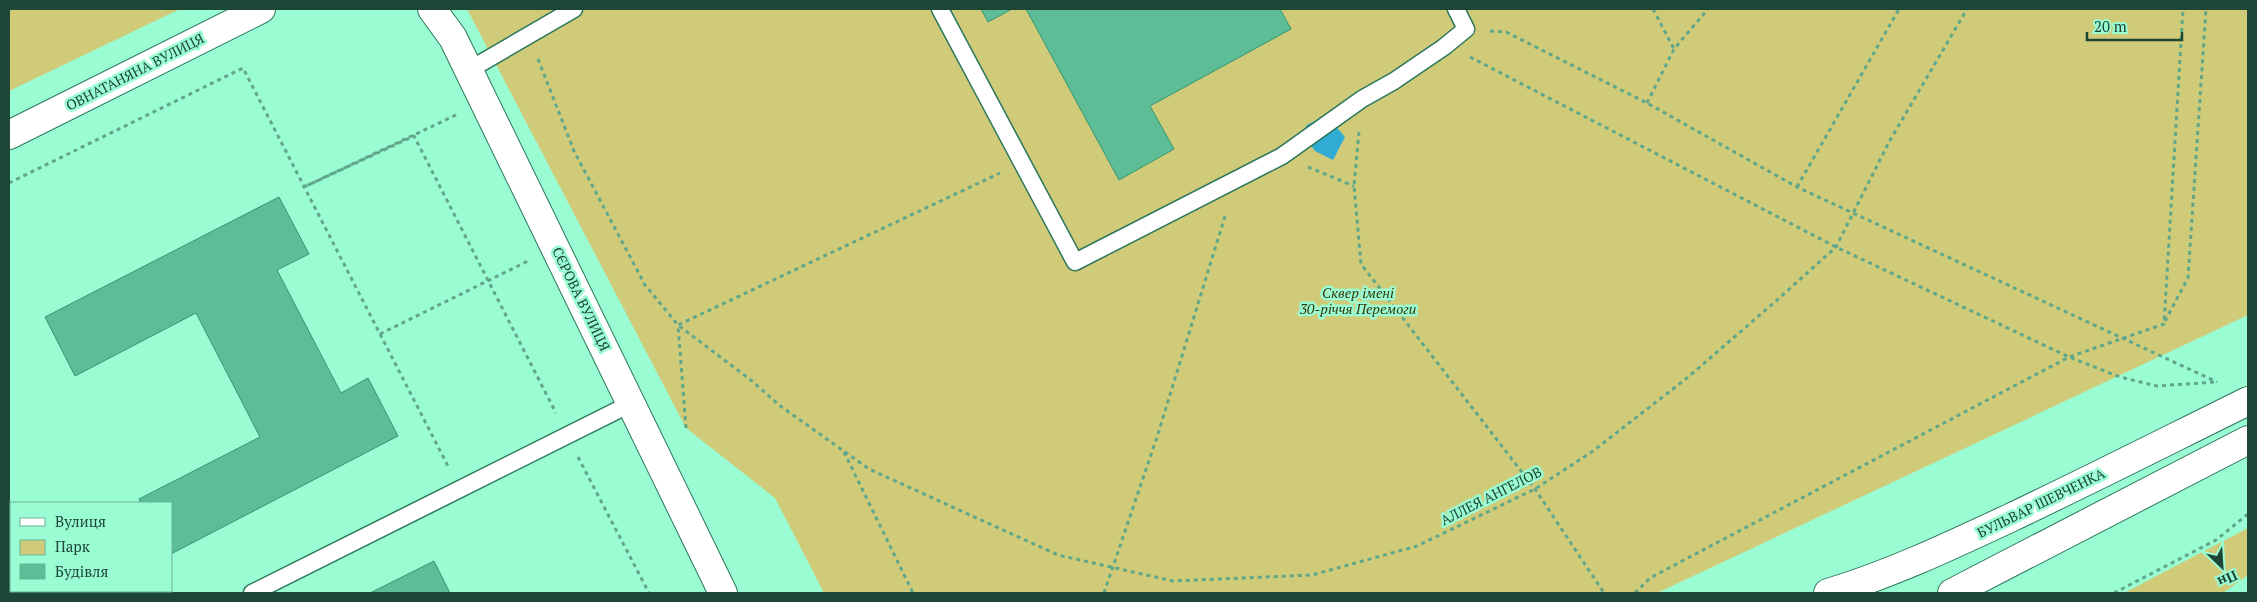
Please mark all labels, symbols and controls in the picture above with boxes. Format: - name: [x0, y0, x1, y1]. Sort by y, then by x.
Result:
- scale bar: [2087, 10, 2182, 42]
- text: 20 m: [2094, 16, 2127, 36]
- street label: ОВНАТАНЯНА ВУЛИЦЯ: [62, 28, 207, 115]
- street label: СЄРОВА ВУЛИЦЯ: [548, 244, 615, 354]
- park label: Сквер імені 30-річчя Перемоги: [1300, 283, 1416, 318]
- street label: АЛЛЕЯ АНГЕЛОВ: [1437, 462, 1545, 529]
- street label: БУЛЬВАР ШЕВЧЕНКА: [1974, 463, 2108, 542]
- legend: [10, 502, 172, 592]
- text: Вулиця: [55, 511, 106, 531]
- text: Парк: [55, 536, 91, 556]
- north arrow: [2197, 542, 2247, 592]
- text: Будівля: [55, 561, 108, 581]
- text: Пн: [2215, 566, 2241, 592]

